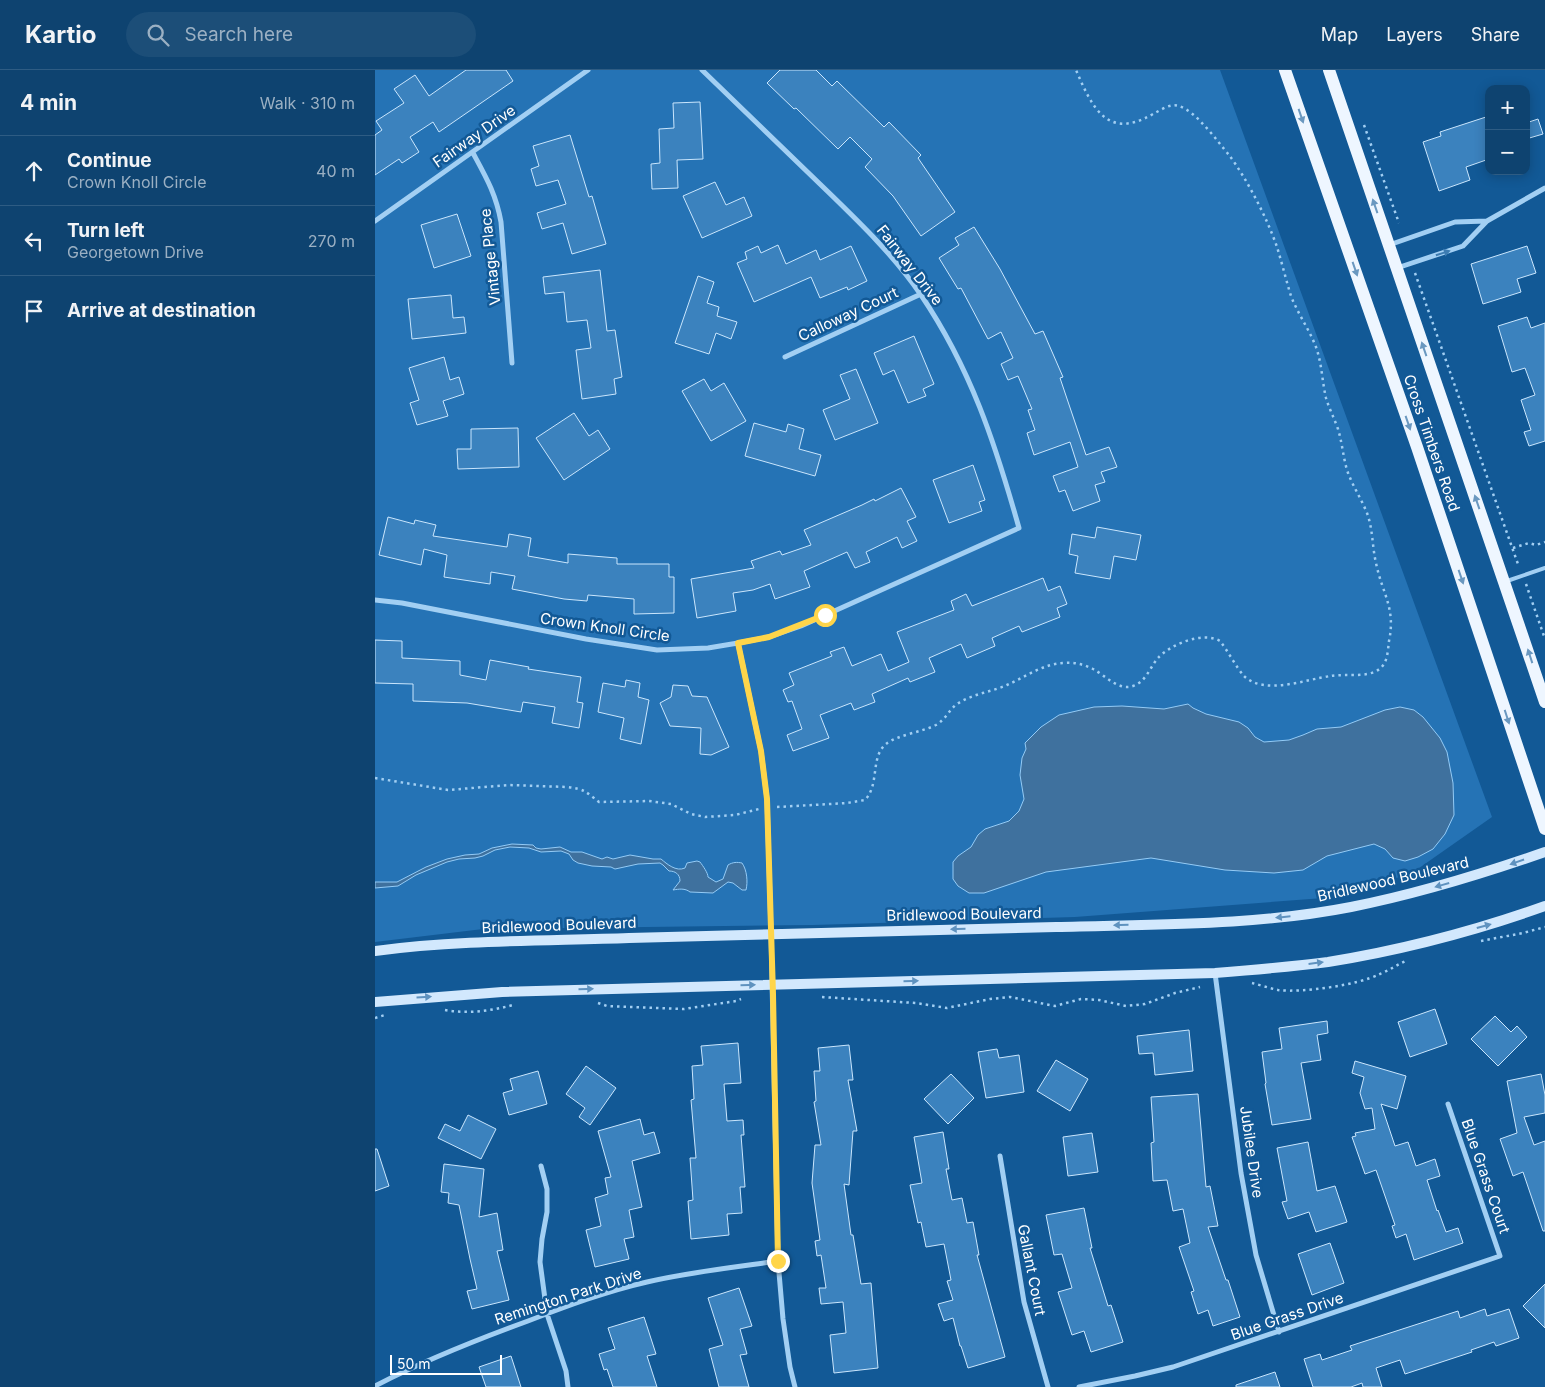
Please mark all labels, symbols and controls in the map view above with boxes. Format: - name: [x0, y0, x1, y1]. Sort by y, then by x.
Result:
- search box: [126, 12, 476, 57]
- text: Kartio: [25, 20, 96, 49]
- icon: search: [144, 21, 172, 49]
- text: Search here: [184, 23, 293, 46]
- text: Map: [1321, 24, 1358, 45]
- text: Layers: [1386, 24, 1443, 45]
- text: Share: [1471, 24, 1520, 45]
- map controls: [1485, 85, 1530, 175]
- button: +: [1485, 85, 1530, 130]
- text: 4 min: [20, 90, 77, 115]
- text: Walk · 310 m: [260, 93, 355, 113]
- street label: Fairway Drive: [429, 100, 519, 172]
- one-way arrow: [1297, 109, 1305, 124]
- button: −: [1485, 130, 1530, 175]
- text: Continue: [67, 149, 152, 172]
- icon: ahead: [20, 157, 48, 185]
- text: 40 m: [316, 161, 355, 181]
- text: Crown Knoll Circle: [67, 172, 207, 192]
- one-way arrow: [1371, 198, 1379, 213]
- street label: Vintage Place: [475, 208, 505, 306]
- text: Turn left: [67, 219, 145, 242]
- street label: Fairway Drive: [873, 221, 947, 309]
- icon: left: [20, 227, 48, 255]
- text: 270 m: [308, 231, 355, 251]
- text: Georgetown Drive: [67, 242, 204, 262]
- one-way arrow: [1436, 248, 1451, 256]
- one-way arrow: [1352, 262, 1359, 277]
- street label: Calloway Court: [795, 283, 901, 345]
- icon: arrive: [20, 297, 48, 325]
- text: Arrive at destination: [67, 299, 256, 322]
- one-way arrow: [1420, 341, 1428, 356]
- street label: Cross Timbers Road: [1400, 372, 1464, 514]
- one-way arrow: [1404, 416, 1412, 431]
- one-way arrow: [1473, 495, 1480, 510]
- one-way arrow: [1457, 569, 1465, 584]
- route start: [814, 604, 837, 627]
- street label: Crown Knoll Circle: [539, 608, 671, 646]
- one-way arrow: [1525, 649, 1533, 664]
- one-way arrow: [1504, 710, 1512, 725]
- street label: Bridlewood Boulevard: [1315, 852, 1471, 906]
- one-way arrow: [1509, 858, 1524, 866]
- one-way arrow: [1434, 881, 1450, 889]
- street label: Bridlewood Boulevard: [886, 903, 1042, 925]
- street label: Bridlewood Boulevard: [481, 913, 637, 937]
- one-way arrow: [1275, 913, 1291, 921]
- one-way arrow: [1113, 921, 1129, 929]
- one-way arrow: [1477, 922, 1492, 930]
- one-way arrow: [950, 925, 966, 933]
- one-way arrow: [1308, 959, 1324, 967]
- one-way arrow: [903, 977, 919, 985]
- one-way arrow: [740, 981, 756, 989]
- one-way arrow: [578, 985, 594, 993]
- one-way arrow: [416, 993, 432, 1001]
- street label: Jubilee Drive: [1236, 1105, 1268, 1199]
- street label: Blue Grass Court: [1457, 1116, 1515, 1236]
- street label: Gallant Court: [1014, 1223, 1050, 1317]
- route end: [767, 1250, 790, 1273]
- street label: Remington Park Drive: [492, 1263, 644, 1329]
- street label: Blue Grass Drive: [1228, 1288, 1346, 1344]
- scale bar: [390, 1352, 503, 1375]
- text: 50 m: [397, 1355, 431, 1372]

